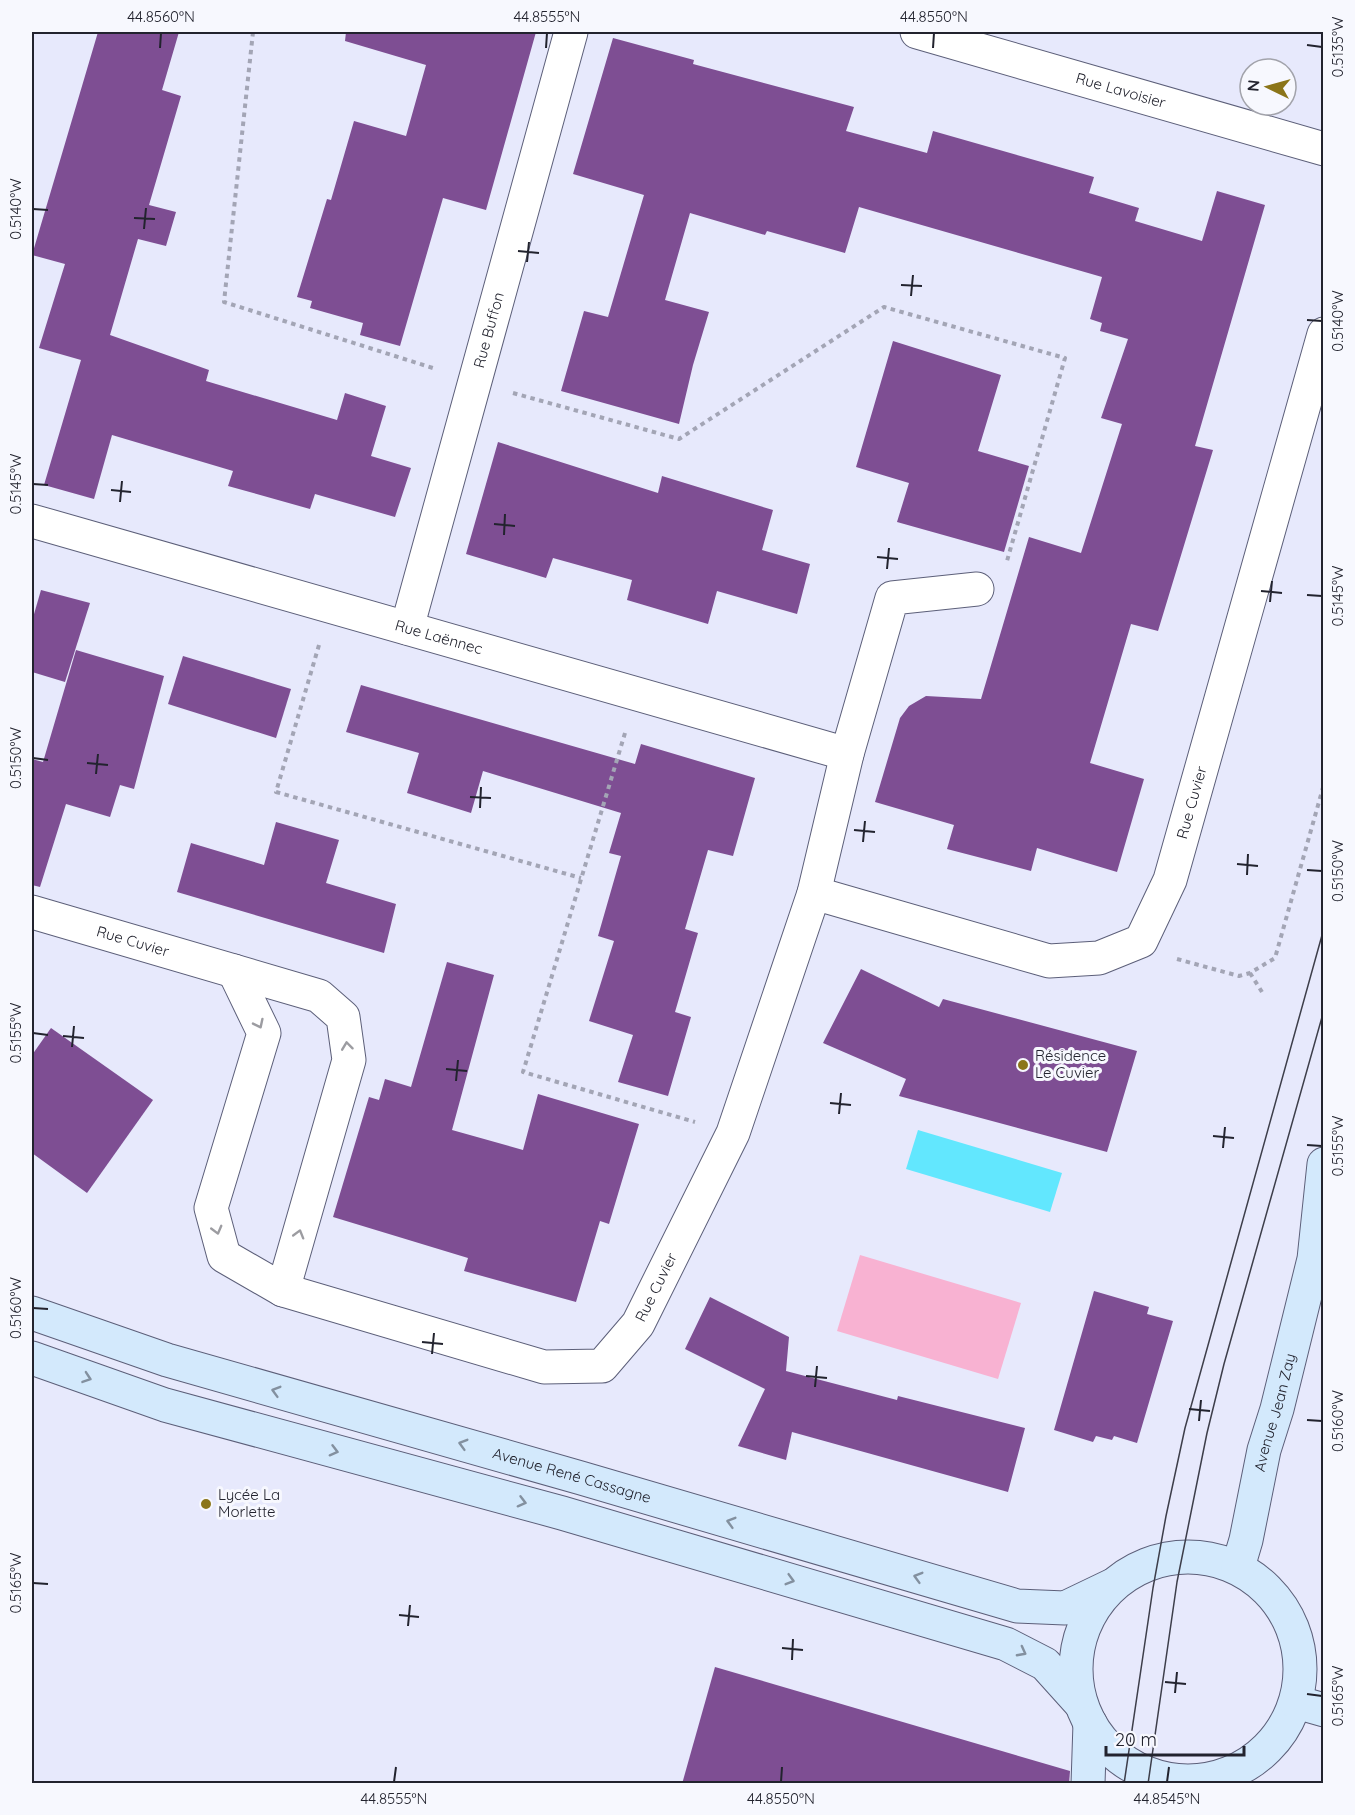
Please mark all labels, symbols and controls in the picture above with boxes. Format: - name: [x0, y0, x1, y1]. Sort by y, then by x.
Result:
- text: 44.8560°N: [127, 7, 195, 26]
- text: 44.8555°N: [513, 7, 581, 26]
- text: 44.8550°N: [900, 7, 968, 26]
- text: 0.5135°W: [1328, 16, 1347, 77]
- north arrow: [1238, 57, 1298, 117]
- street label: Rue Lavoisier: [1074, 68, 1168, 112]
- text: N: [1243, 79, 1264, 92]
- text: 0.5140°W: [6, 178, 25, 240]
- street label: Rue Buffon: [469, 290, 508, 370]
- text: 0.5140°W: [1328, 290, 1347, 352]
- text: 0.5145°W: [6, 453, 25, 514]
- text: 0.5145°W: [1328, 565, 1347, 626]
- street label: Rue Laënnec: [393, 615, 485, 658]
- text: 0.5150°W: [6, 727, 25, 789]
- street label: Rue Cuvier: [1172, 764, 1211, 841]
- text: 0.5150°W: [1328, 840, 1347, 902]
- street label: Rue Cuvier: [94, 921, 172, 961]
- text: 0.5155°W: [6, 1002, 25, 1064]
- one-way arrow: [252, 1017, 264, 1028]
- one-way arrow: [341, 1042, 353, 1051]
- place label: Résidence Le Cuvier: [1035, 1046, 1106, 1082]
- marker: Résidence Le Cuvier: [1016, 1058, 1030, 1072]
- text: 0.5155°W: [1328, 1115, 1347, 1177]
- one-way arrow: [210, 1224, 222, 1235]
- one-way arrow: [292, 1229, 304, 1240]
- street label: Rue Cuvier: [631, 1249, 681, 1325]
- text: 0.5160°W: [6, 1277, 25, 1339]
- street label: Avenue Jean Zay: [1250, 1351, 1299, 1473]
- one-way arrow: [81, 1370, 92, 1383]
- one-way arrow: [271, 1386, 281, 1398]
- text: 0.5160°W: [1328, 1390, 1347, 1452]
- one-way arrow: [458, 1439, 468, 1452]
- street label: Avenue René Cassagne: [491, 1443, 653, 1507]
- one-way arrow: [328, 1444, 339, 1456]
- place label: Lycée La Morlette: [218, 1485, 280, 1521]
- one-way arrow: [516, 1495, 527, 1507]
- marker: Lycée La Morlette: [199, 1497, 213, 1511]
- one-way arrow: [726, 1517, 737, 1529]
- text: 0.5165°W: [6, 1552, 25, 1614]
- one-way arrow: [913, 1572, 924, 1584]
- one-way arrow: [784, 1573, 795, 1585]
- one-way arrow: [1016, 1645, 1026, 1656]
- text: 0.5165°W: [1328, 1665, 1347, 1727]
- scale bar: [1106, 1719, 1244, 1757]
- text: 20 m: [1115, 1728, 1157, 1751]
- text: 44.8555°N: [360, 1789, 428, 1808]
- text: 44.8550°N: [747, 1789, 815, 1808]
- text: 44.8545°N: [1134, 1789, 1200, 1808]

